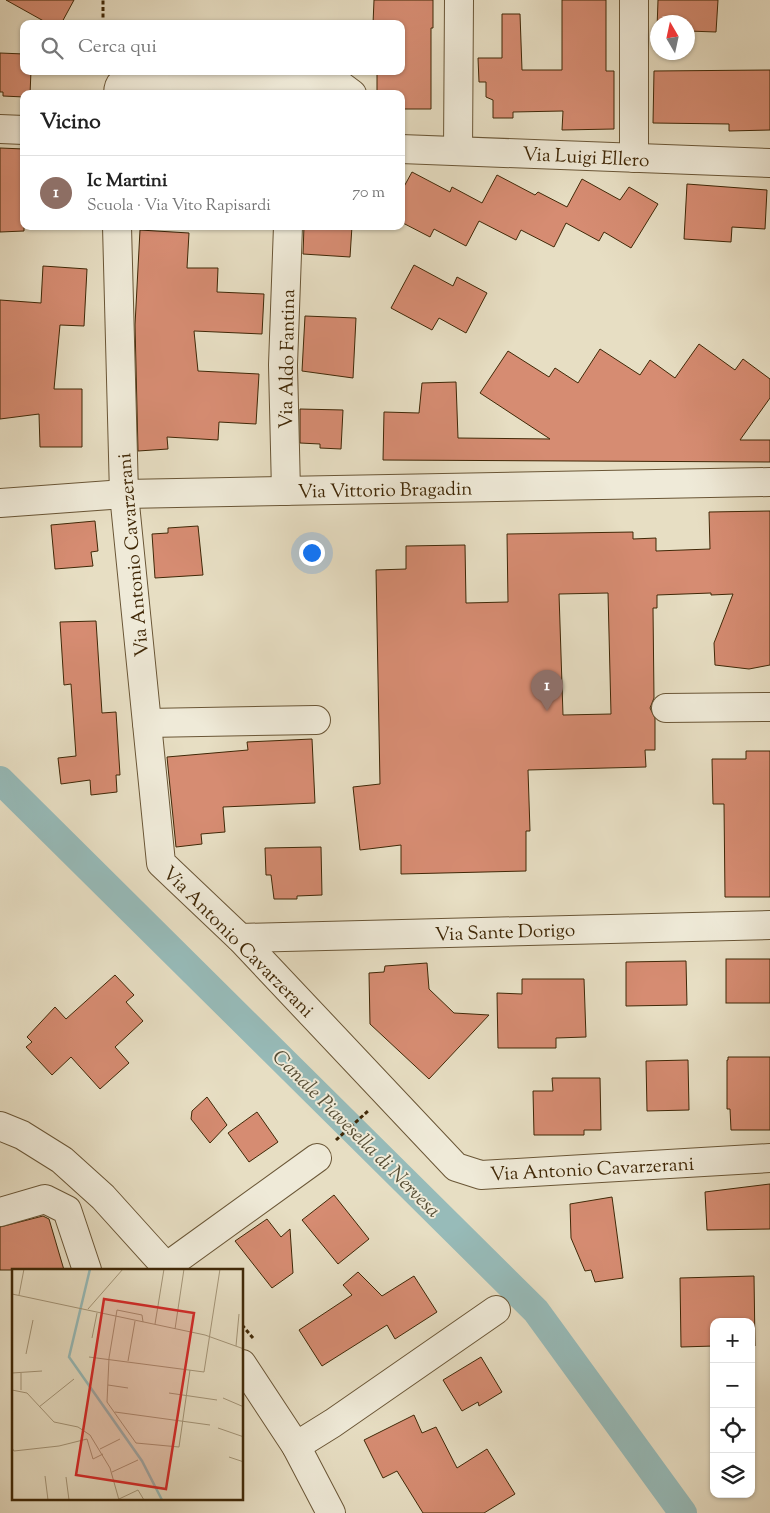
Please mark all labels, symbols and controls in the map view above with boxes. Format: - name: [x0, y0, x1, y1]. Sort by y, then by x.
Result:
- north arrow: [650, 15, 695, 60]
- search box: [20, 20, 405, 75]
- icon: search: [38, 34, 66, 62]
- text: Cerca qui: [78, 34, 157, 61]
- text: Vicino: [40, 108, 101, 138]
- street label: Via Luigi Ellero: [522, 142, 650, 175]
- text: Ic Martini: [87, 168, 167, 195]
- text: 1: [53, 182, 59, 205]
- text: 70 m: [352, 182, 385, 205]
- text: Scuola · Via Vito Rapisardi: [87, 195, 271, 218]
- street label: Via Aldo Fantina: [274, 289, 303, 429]
- street label: Via Antonio Cavarzerani: [112, 452, 157, 658]
- street label: Via Vittorio Bragadin: [297, 476, 473, 507]
- your location: [299, 540, 325, 566]
- pin: 1: [531, 670, 563, 711]
- street label: Via Antonio Cavarzerani: [155, 861, 319, 1025]
- street label: Via Sante Dorigo: [434, 918, 576, 949]
- water label: Canale Piavesella di Nervesa: [265, 1044, 446, 1225]
- street label: Via Antonio Cavarzerani: [489, 1152, 695, 1189]
- inset map: [12, 1269, 244, 1500]
- map controls: [710, 1318, 755, 1498]
- button: +: [710, 1318, 755, 1363]
- button: −: [710, 1363, 755, 1408]
- button: locate: [710, 1408, 755, 1453]
- button: layers: [710, 1453, 755, 1498]

